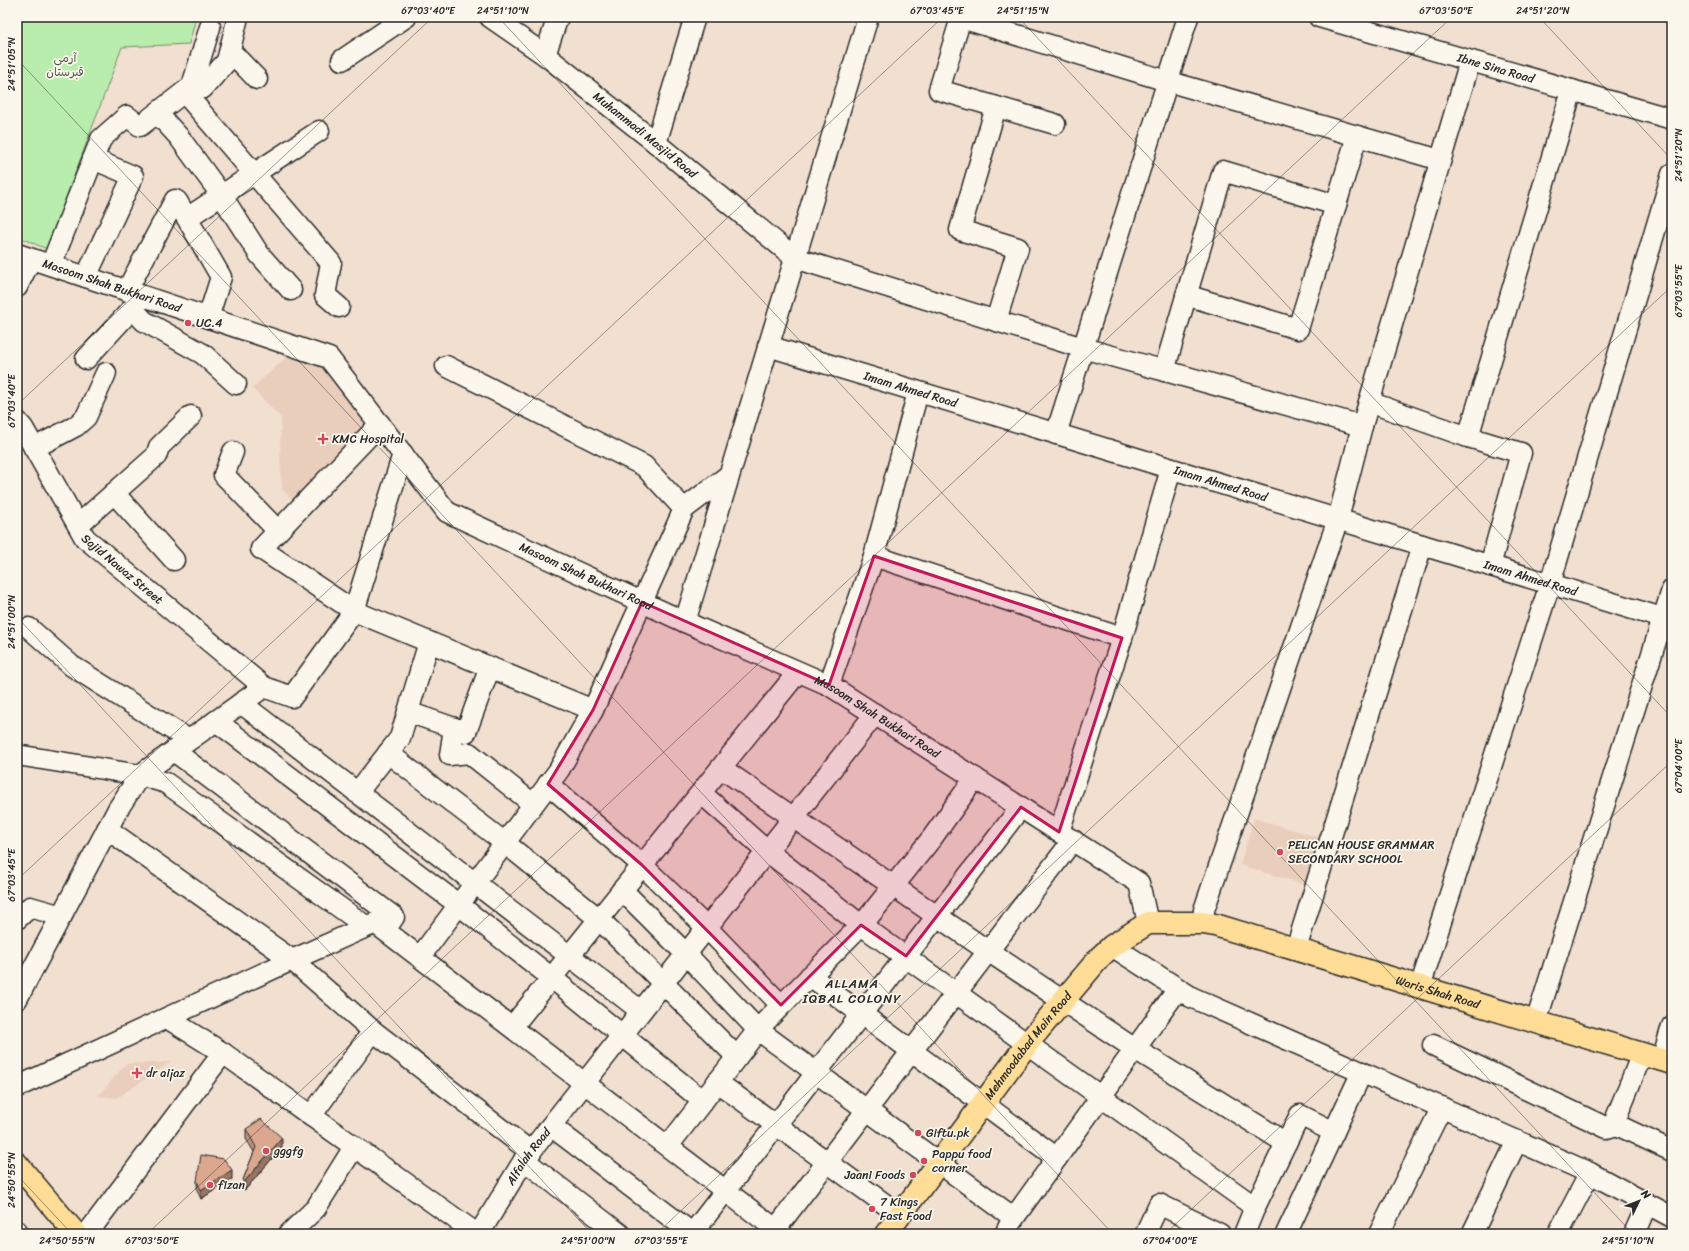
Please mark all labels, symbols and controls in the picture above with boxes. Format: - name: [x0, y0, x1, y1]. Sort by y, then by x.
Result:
- text: 67°03'40"E: [401, 2, 456, 20]
- text: 24°51'10"N: [477, 2, 529, 20]
- text: 67°03'45"E: [910, 2, 965, 20]
- text: 24°51'15"N: [997, 2, 1049, 20]
- text: 67°03'50"E: [1419, 2, 1474, 20]
- text: 24°51'20"N: [1516, 2, 1570, 20]
- text: 24°51'05"N: [3, 37, 21, 91]
- street label: Ibne Sina Road: [1454, 46, 1539, 90]
- park label: آرمی قبرستان: [46, 47, 84, 83]
- street label: Muhammadi Masjid Road: [588, 86, 703, 184]
- text: 24°51'20"N: [1670, 128, 1688, 182]
- street label: Masoom Shah Bukhari Road: [40, 252, 185, 319]
- text: 67°03'55"E: [1670, 263, 1688, 318]
- place label: UC.4: [196, 312, 223, 334]
- marker: UC.4: [183, 318, 193, 328]
- street label: Imam Ahmed Road: [860, 364, 961, 414]
- text: 67°03'40"E: [3, 373, 21, 428]
- place label: KMC Hospital: [332, 428, 404, 450]
- marker: KMC Hospital: [317, 433, 329, 445]
- street label: Imam Ahmed Road: [1170, 459, 1271, 508]
- street label: Sajid Nawaz Street: [76, 528, 168, 610]
- street label: Masoom Shah Bukhari Road: [516, 536, 657, 617]
- street label: Imam Ahmed Road: [1480, 553, 1581, 603]
- text: 24°51'00"N: [3, 595, 21, 649]
- street label: Masoom Shah Bukhari Road: [811, 669, 945, 765]
- text: 67°04'00"E: [1670, 737, 1688, 793]
- place label: PELICAN HOUSE GRAMMAR SECONDARY SCHOOL: [1288, 834, 1435, 870]
- text: 67°03'45"E: [3, 847, 21, 902]
- marker: PELICAN HOUSE GRAMMAR SECONDARY SCHOOL: [1275, 847, 1285, 857]
- street label: Waris Shah Road: [1393, 969, 1483, 1016]
- district label: ALLAMA IQBAL COLONY: [802, 972, 901, 1010]
- street label: Mehmoodabad Main Road: [978, 985, 1079, 1104]
- place label: dr aijaz: [146, 1062, 185, 1084]
- marker: dr aijaz: [131, 1067, 143, 1079]
- street label: Alfalah Road: [499, 1122, 557, 1191]
- place label: Giftu.pk: [926, 1122, 970, 1144]
- marker: Giftu.pk: [913, 1128, 923, 1138]
- place label: gggfg: [273, 1140, 304, 1162]
- place label: Pappu food corner: [932, 1143, 993, 1179]
- marker: gggfg: [261, 1146, 271, 1156]
- text: 24°50'55"N: [3, 1152, 21, 1208]
- marker: Pappu food corner: [919, 1156, 929, 1166]
- place label: Jaani Foods: [843, 1164, 905, 1186]
- marker: Jaani Foods: [908, 1170, 918, 1180]
- place label: fizan: [218, 1174, 246, 1196]
- marker: fizan: [205, 1180, 215, 1190]
- north arrow: [1619, 1181, 1659, 1221]
- text: N: [1636, 1185, 1656, 1204]
- place label: 7 Kings Fast Food: [880, 1191, 932, 1227]
- marker: 7 Kings Fast Food: [867, 1204, 877, 1214]
- text: 24°50'55"N: [39, 1232, 95, 1250]
- text: 67°03'50"E: [125, 1232, 180, 1250]
- text: 24°51'00"N: [561, 1232, 615, 1250]
- text: 67°03'55"E: [634, 1232, 689, 1250]
- text: 67°04'00"E: [1143, 1232, 1199, 1250]
- text: 24°51'10"N: [1602, 1232, 1654, 1250]

